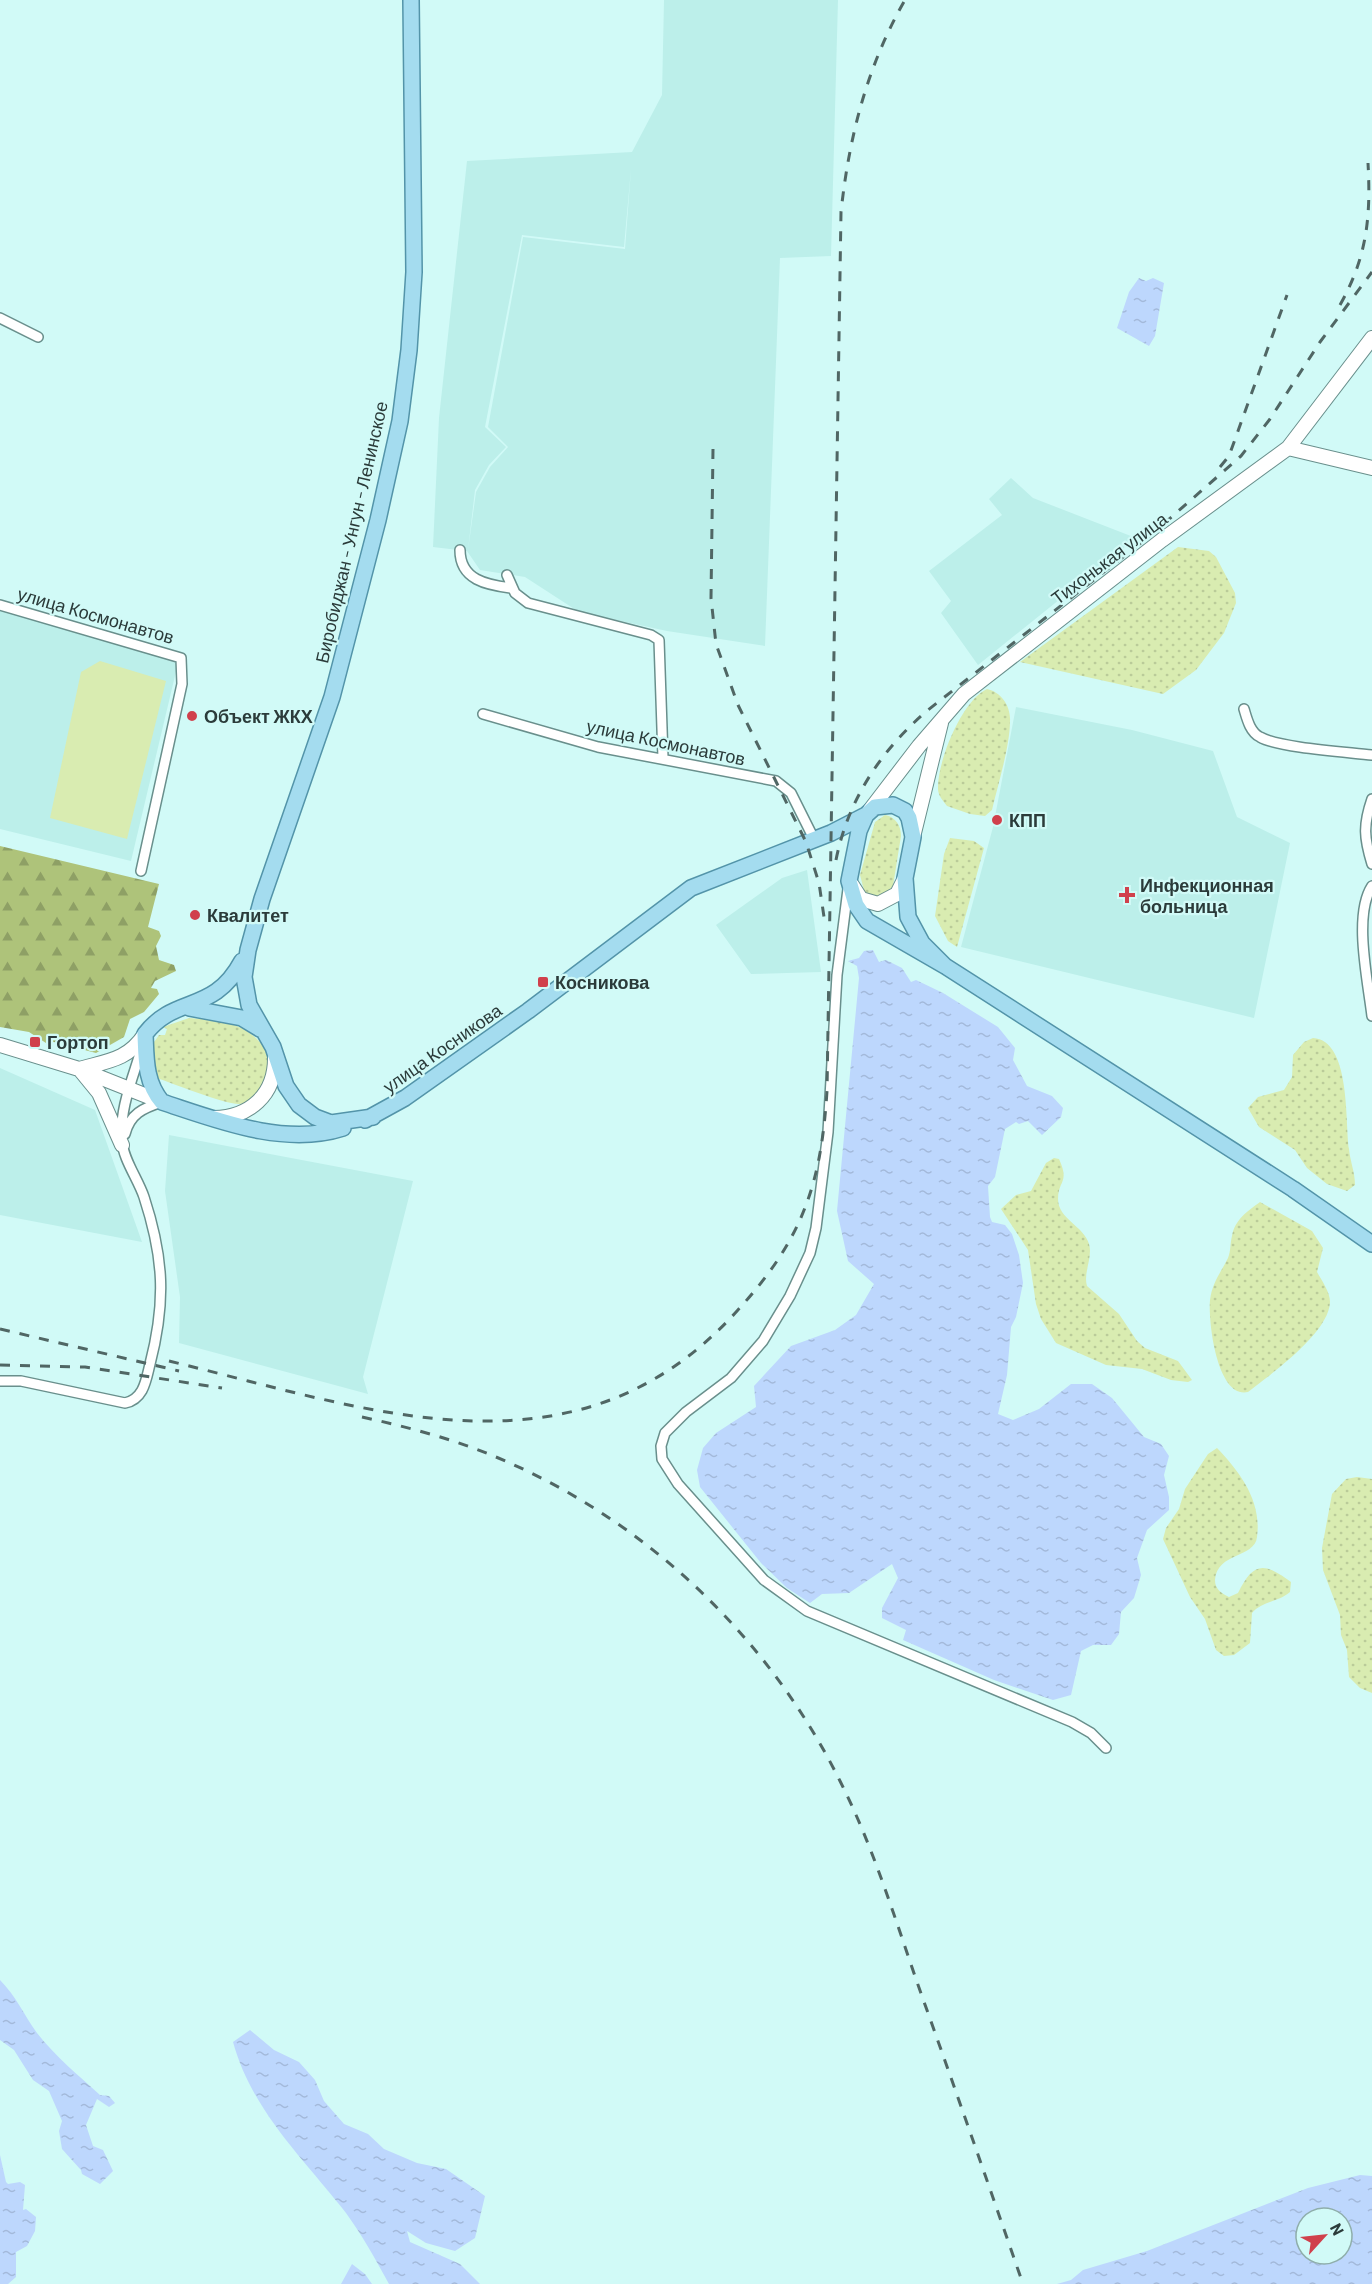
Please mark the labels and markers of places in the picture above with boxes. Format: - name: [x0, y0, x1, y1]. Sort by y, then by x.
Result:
- place label: Объект ЖКХ: [204, 705, 313, 727]
- marker: Объект ЖКХ: [185, 709, 199, 723]
- place label: КПП: [1009, 809, 1046, 831]
- marker: КПП: [990, 813, 1004, 827]
- place label: Инфекционная больница: [1140, 874, 1274, 917]
- marker: Инфекционная больница: [1118, 886, 1136, 904]
- place label: Квалитет: [207, 904, 289, 926]
- marker: Квалитет: [188, 908, 202, 922]
- place label: Косникова: [555, 971, 650, 993]
- marker: Косникова: [536, 975, 550, 989]
- place label: Гортоп: [47, 1031, 109, 1053]
- marker: Гортоп: [28, 1035, 42, 1049]

